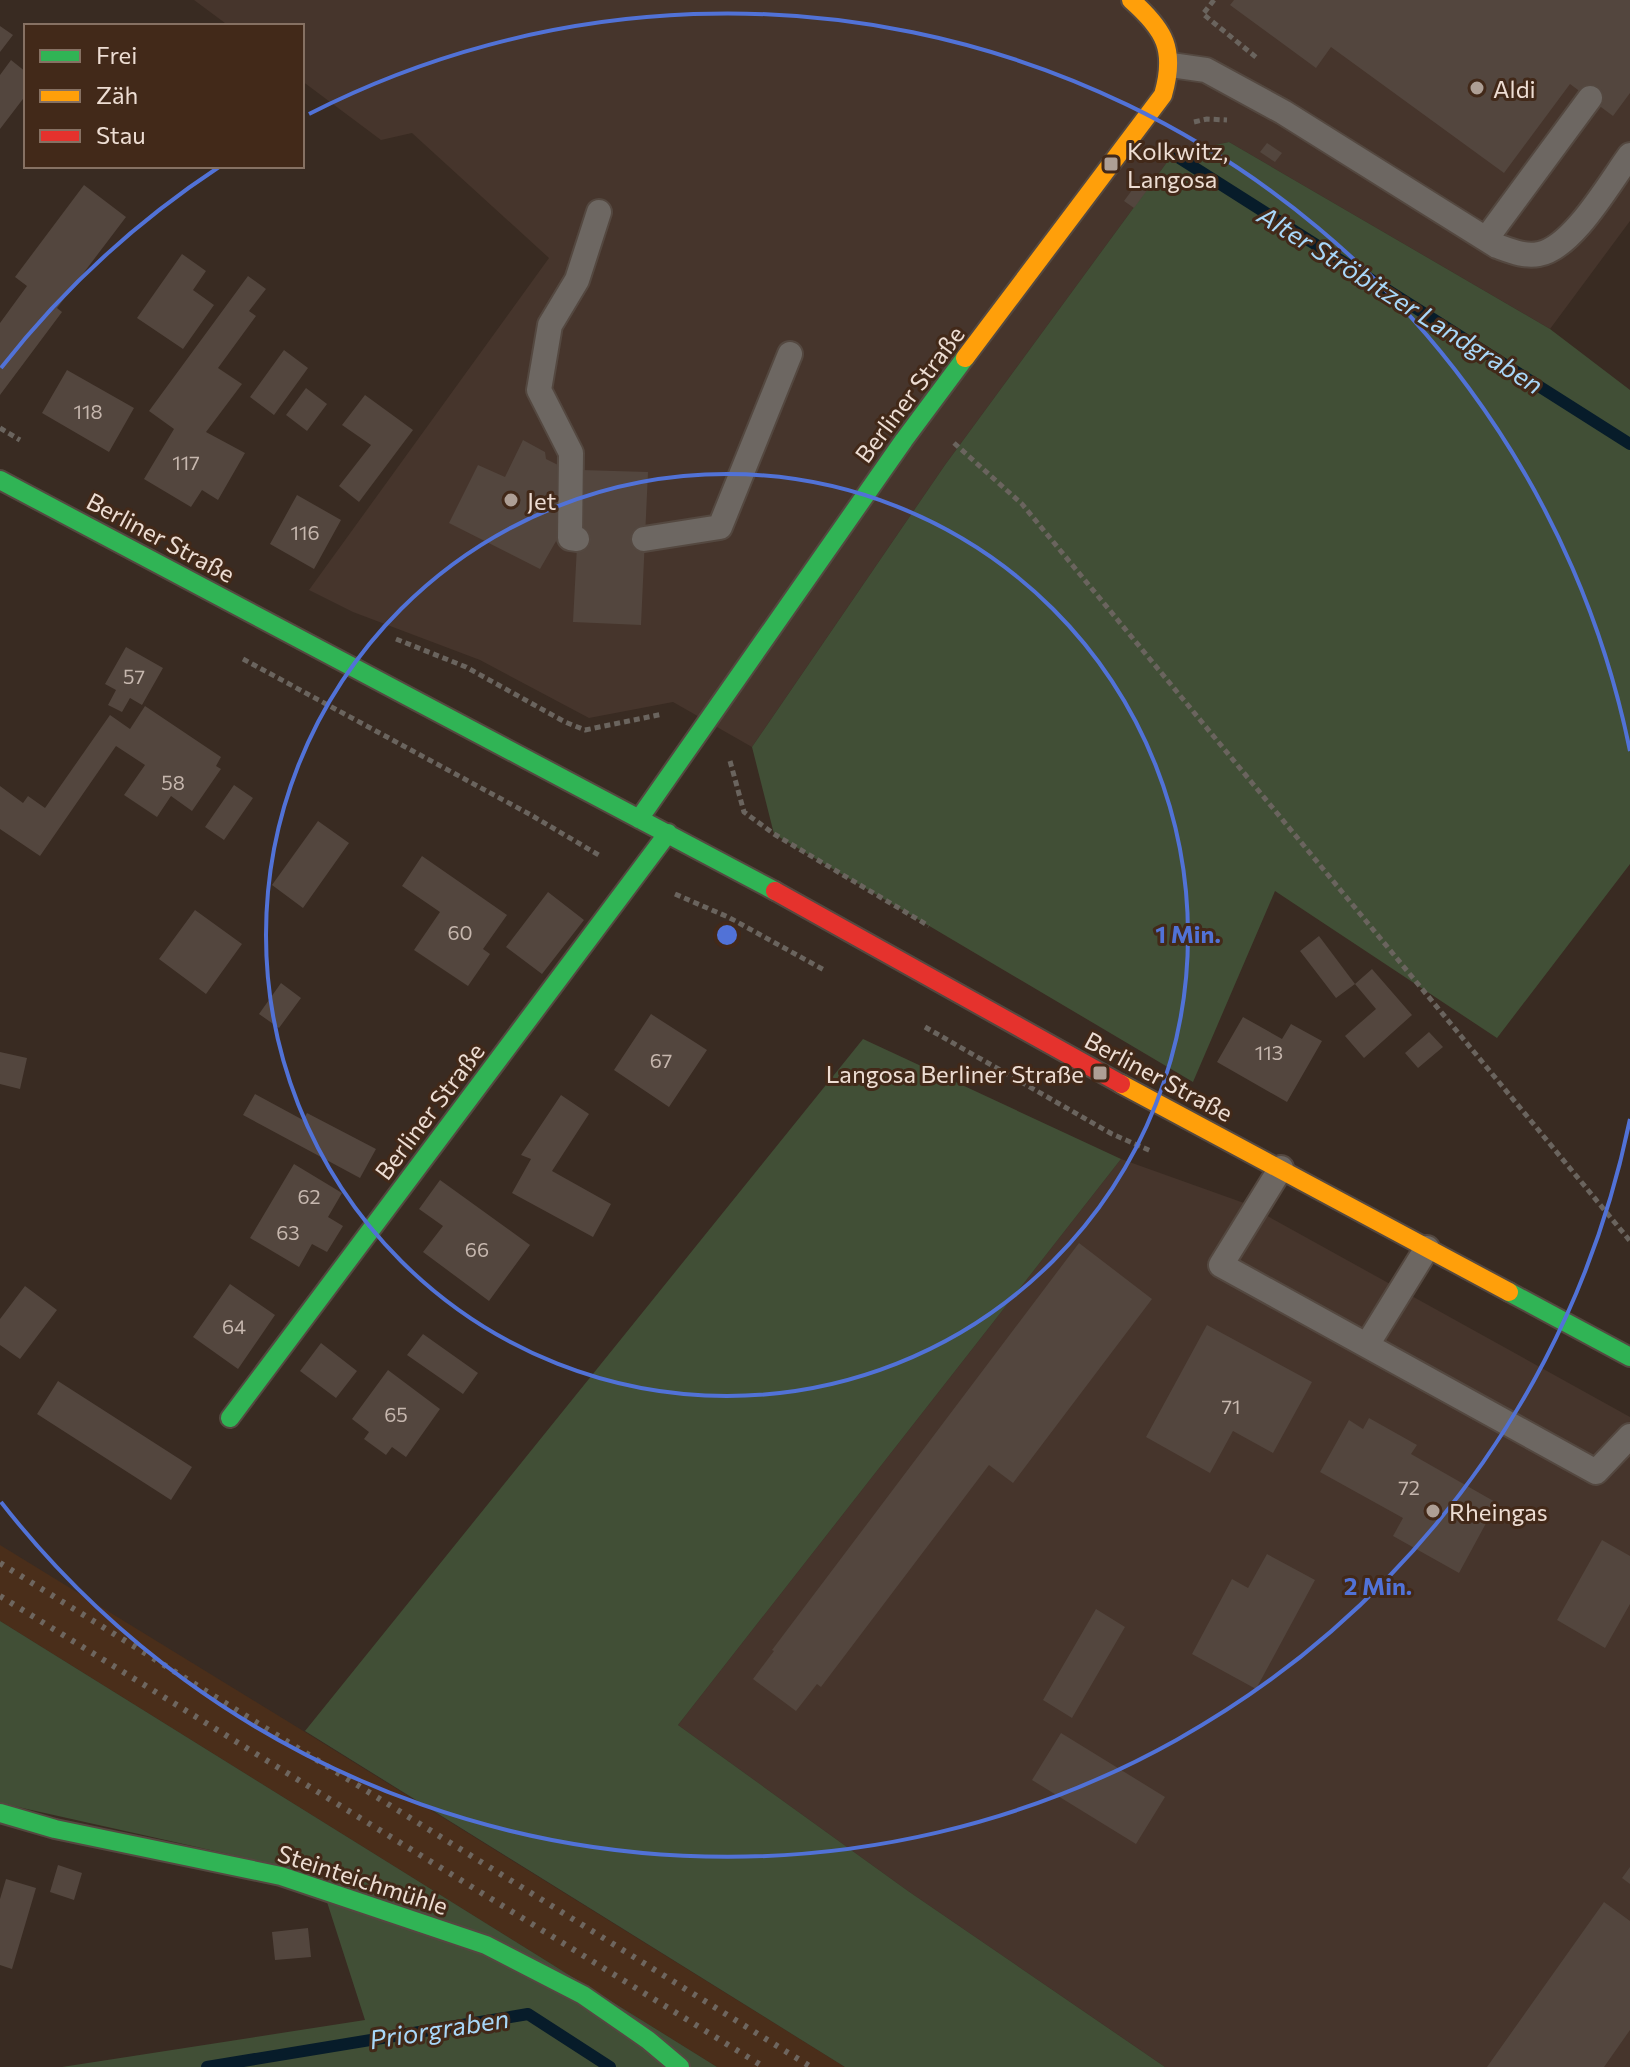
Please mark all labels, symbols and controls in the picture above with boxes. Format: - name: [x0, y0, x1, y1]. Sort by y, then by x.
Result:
- legend: [24, 24, 304, 168]
- text: Frei: [96, 40, 137, 69]
- place label: Aldi: [1493, 74, 1536, 103]
- marker: Aldi: [1468, 79, 1486, 97]
- text: Zäh: [96, 80, 138, 109]
- text: Stau: [96, 120, 146, 149]
- place label: Kolkwitz, Langosa: [1127, 136, 1228, 193]
- marker: Kolkwitz, Langosa: [1102, 155, 1120, 173]
- water label: Alter Ströbitzer Landgraben: [1252, 198, 1549, 400]
- street label: Berliner Straße: [848, 320, 970, 468]
- house number: 118: [73, 399, 103, 423]
- house number: 117: [172, 450, 200, 474]
- street label: Berliner Straße: [82, 486, 240, 588]
- place label: Jet: [527, 486, 556, 515]
- marker: Jet: [502, 491, 520, 509]
- house number: 116: [290, 520, 320, 544]
- house number: 57: [123, 664, 145, 688]
- house number: 58: [161, 770, 185, 794]
- text: 1 Min.: [1155, 919, 1221, 948]
- house number: 60: [447, 920, 473, 944]
- centre of rings: [713, 921, 741, 949]
- street label: Berliner Straße: [1080, 1025, 1238, 1127]
- street label: Berliner Straße: [368, 1037, 490, 1185]
- house number: 113: [1255, 1040, 1283, 1064]
- house number: 67: [650, 1048, 672, 1072]
- place label: Langosa Berliner Straße: [826, 1059, 1084, 1088]
- marker: Langosa Berliner Straße: [1091, 1064, 1109, 1082]
- house number: 62: [297, 1184, 321, 1208]
- house number: 63: [276, 1220, 300, 1244]
- house number: 66: [465, 1237, 489, 1261]
- house number: 64: [222, 1314, 246, 1338]
- house number: 71: [1221, 1394, 1241, 1418]
- house number: 65: [384, 1402, 408, 1426]
- house number: 72: [1398, 1475, 1420, 1499]
- place label: Rheingas: [1449, 1497, 1548, 1526]
- marker: Rheingas: [1424, 1502, 1442, 1520]
- text: 2 Min.: [1344, 1571, 1412, 1600]
- street label: Steinteichmühle: [274, 1838, 452, 1920]
- water label: Priorgraben: [367, 2002, 511, 2054]

